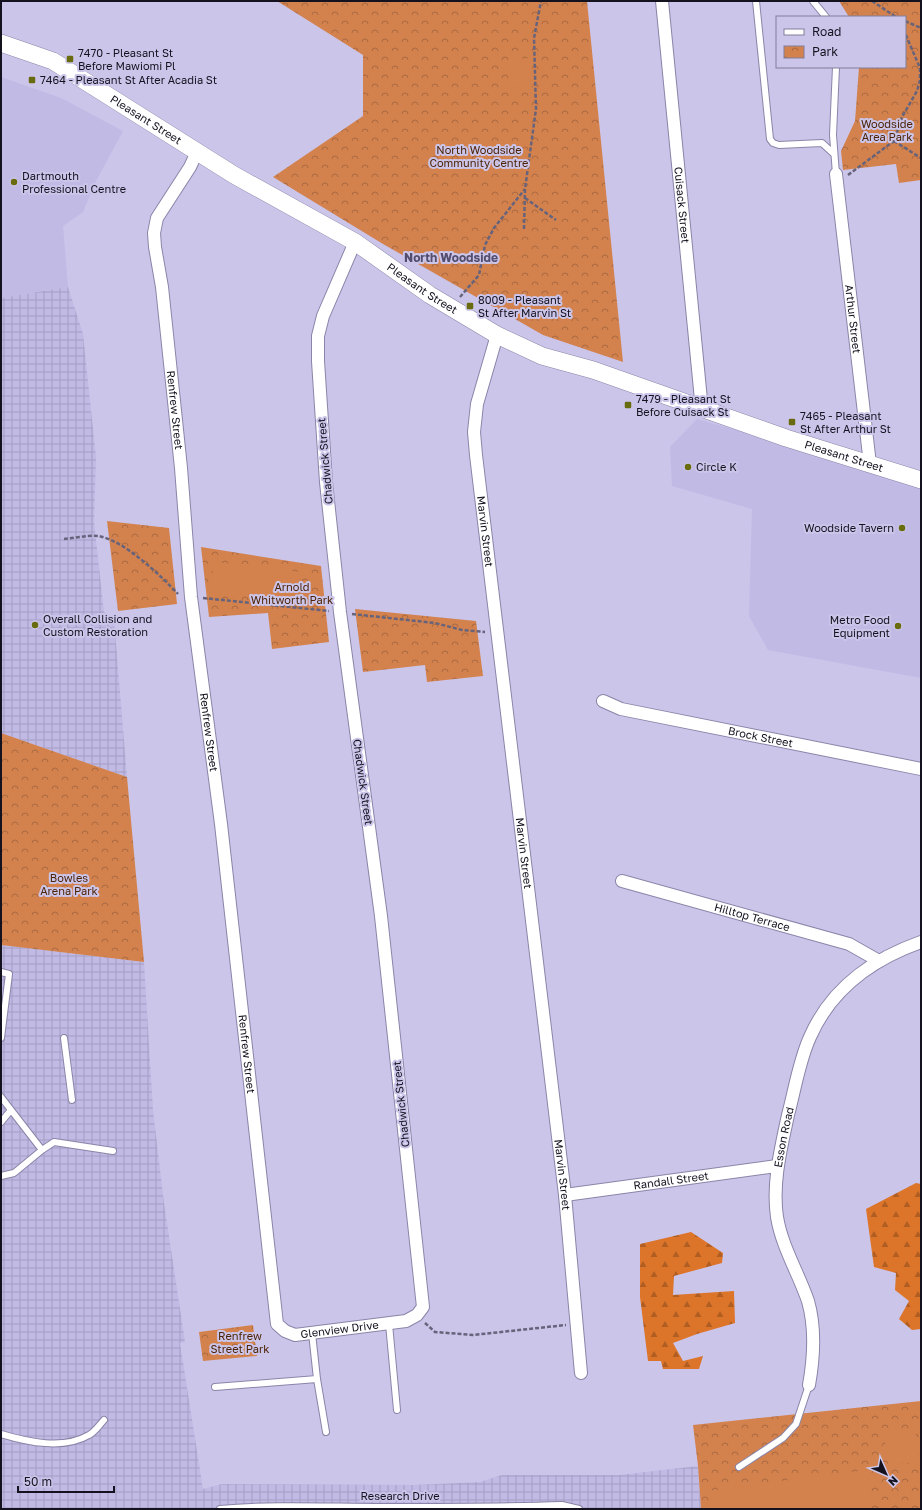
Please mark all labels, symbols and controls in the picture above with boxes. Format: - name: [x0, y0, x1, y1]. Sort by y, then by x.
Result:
- legend: [776, 16, 906, 68]
- text: Road: [812, 24, 841, 39]
- text: Park: [812, 44, 838, 59]
- place label: 7470 - Pleasant St Before Mawiomi Pl: [78, 46, 176, 72]
- marker: 7470 - Pleasant St Before Mawiomi Pl: [65, 54, 75, 64]
- place label: 7464 - Pleasant St After Acadia St: [40, 73, 217, 86]
- marker: 7464 - Pleasant St After Acadia St: [27, 75, 37, 85]
- street label: Pleasant Street: [108, 92, 184, 146]
- park label: Woodside Area Park: [861, 117, 913, 143]
- park label: North Woodside Community Centre: [430, 143, 528, 169]
- street label: Cuisack Street: [672, 166, 693, 244]
- place label: Dartmouth Professional Centre: [22, 169, 126, 195]
- marker: Dartmouth Professional Centre: [9, 177, 19, 187]
- district label: North Woodside: [404, 250, 498, 265]
- street label: Pleasant Street: [385, 260, 460, 316]
- street label: Arthur Street: [843, 284, 864, 354]
- place label: 8009 - Pleasant St After Marvin St: [478, 293, 571, 319]
- marker: 8009 - Pleasant St After Marvin St: [465, 301, 475, 311]
- street label: Renfrew Street: [165, 370, 186, 450]
- place label: 7479 - Pleasant St Before Cuisack St: [636, 392, 731, 418]
- marker: 7479 - Pleasant St Before Cuisack St: [623, 400, 633, 410]
- place label: 7465 - Pleasant St After Arthur St: [800, 409, 891, 435]
- street label: Chadwick Street: [314, 417, 335, 505]
- marker: 7465 - Pleasant St After Arthur St: [787, 417, 797, 427]
- street label: Pleasant Street: [803, 437, 885, 474]
- place label: Circle K: [696, 460, 737, 473]
- marker: Circle K: [683, 462, 693, 472]
- street label: Marvin Street: [475, 495, 496, 568]
- place label: Woodside Tavern: [804, 521, 894, 534]
- marker: Woodside Tavern: [897, 523, 907, 533]
- park label: Arnold Whitworth Park: [251, 580, 333, 606]
- place label: Overall Collision and Custom Restoration: [43, 612, 152, 638]
- place label: Metro Food Equipment: [830, 613, 890, 639]
- marker: Overall Collision and Custom Restoration: [30, 620, 40, 630]
- marker: Metro Food Equipment: [893, 621, 903, 631]
- street label: Renfrew Street: [198, 692, 221, 772]
- street label: Brock Street: [727, 724, 794, 749]
- street label: Chadwick Street: [351, 738, 376, 826]
- street label: Marvin Street: [514, 817, 535, 889]
- park label: Bowles Arena Park: [40, 871, 98, 897]
- street label: Hilltop Terrace: [713, 900, 792, 933]
- street label: Renfrew Street: [236, 1014, 258, 1094]
- street label: Chadwick Street: [390, 1060, 411, 1148]
- street label: Esson Road: [771, 1105, 796, 1168]
- street label: Marvin Street: [552, 1138, 573, 1211]
- street label: Randall Street: [633, 1168, 709, 1192]
- street label: Glenview Drive: [300, 1318, 379, 1340]
- park label: Renfrew Street Park: [210, 1329, 270, 1355]
- north arrow: [866, 1454, 906, 1494]
- scale bar: [18, 1468, 114, 1494]
- text: 50 m: [24, 1474, 52, 1489]
- text: N: [886, 1474, 901, 1489]
- street label: Research Drive: [360, 1489, 440, 1502]

